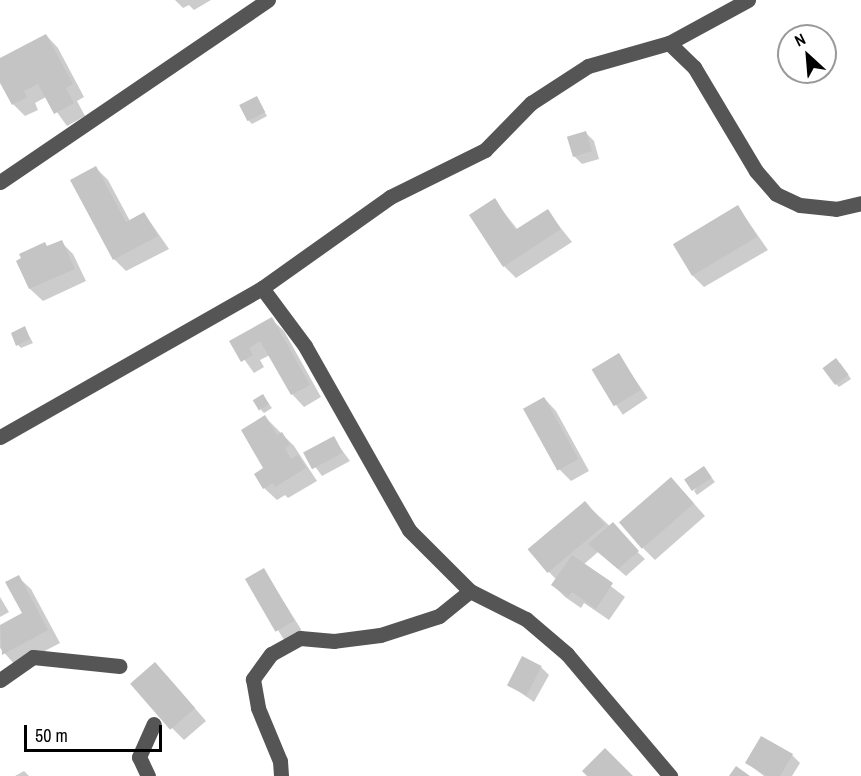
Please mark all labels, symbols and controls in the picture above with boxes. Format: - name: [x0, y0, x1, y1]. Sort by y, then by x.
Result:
- north arrow: [777, 24, 837, 84]
- text: N: [791, 28, 809, 52]
- scale bar: [27, 713, 165, 751]
- text: 50 m: [35, 723, 68, 748]

